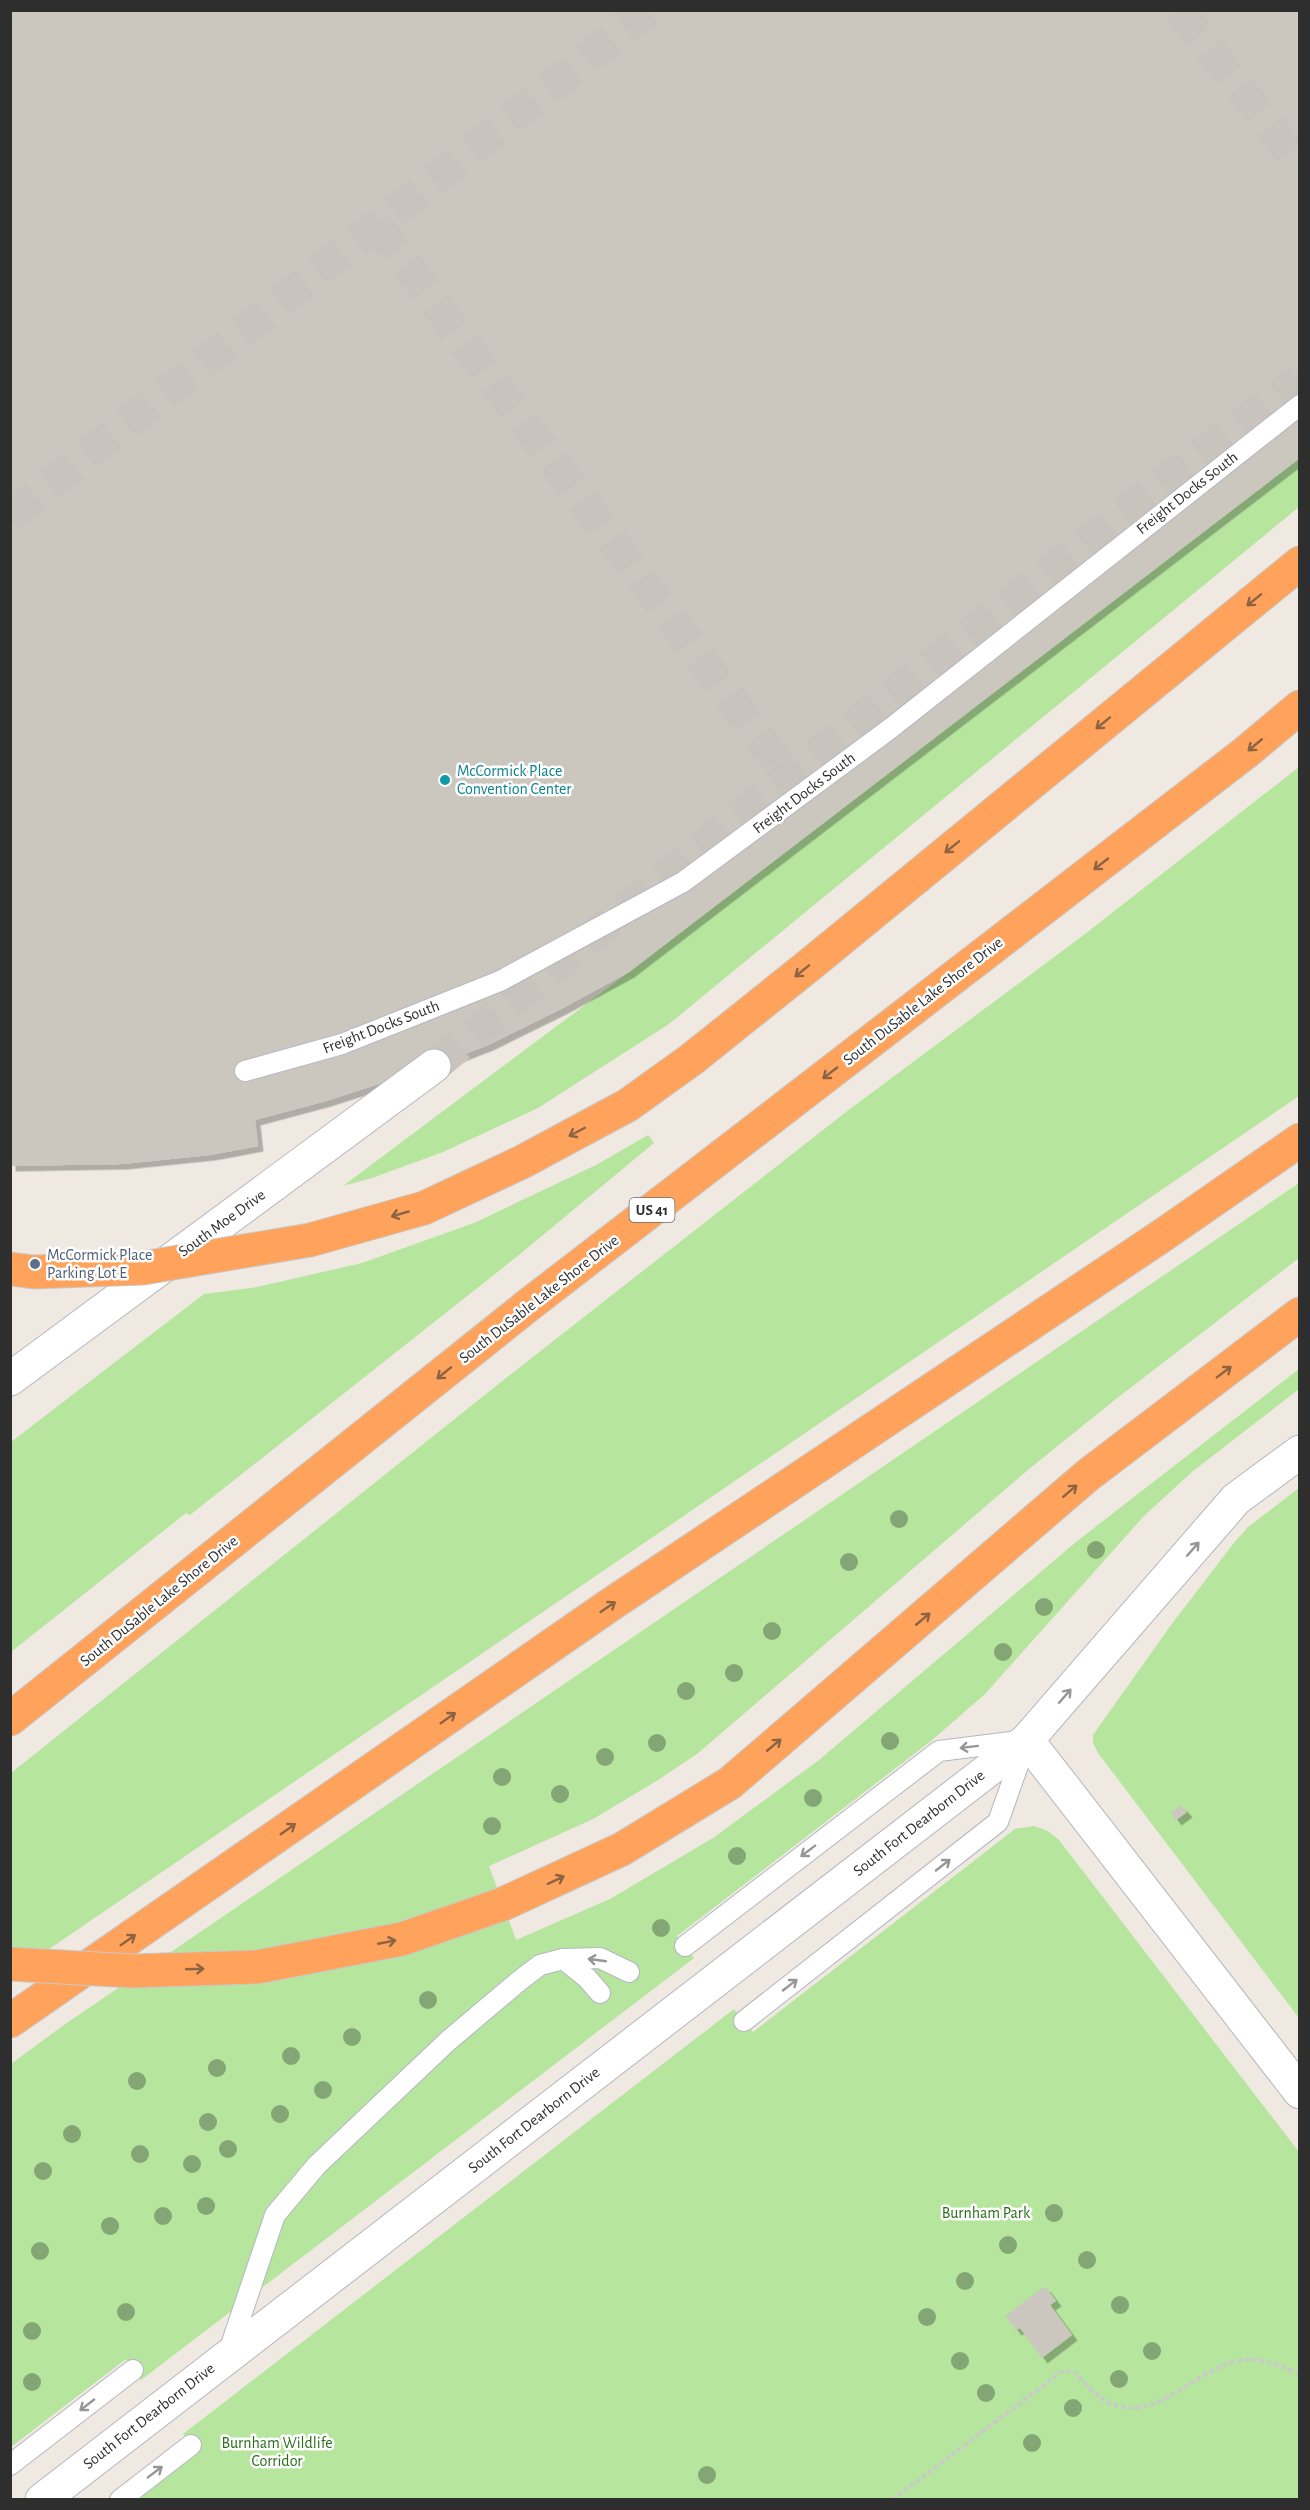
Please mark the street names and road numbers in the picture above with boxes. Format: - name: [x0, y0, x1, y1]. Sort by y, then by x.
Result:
- street label: Freight Docks South: [1133, 449, 1241, 537]
- street label: Freight Docks South: [750, 749, 858, 837]
- street label: South DuSable Lake Shore Drive: [840, 934, 1006, 1068]
- street label: Freight Docks South: [320, 997, 442, 1057]
- street label: South Moe Drive: [176, 1186, 268, 1260]
- road number: US 41: [630, 1198, 674, 1222]
- street label: South DuSable Lake Shore Drive: [456, 1232, 622, 1366]
- street label: South DuSable Lake Shore Drive: [77, 1533, 241, 1669]
- street label: South Fort Dearborn Drive: [850, 1767, 988, 1879]
- street label: South Fort Dearborn Drive: [465, 2064, 603, 2176]
- street label: South Fort Dearborn Drive: [80, 2360, 218, 2472]

